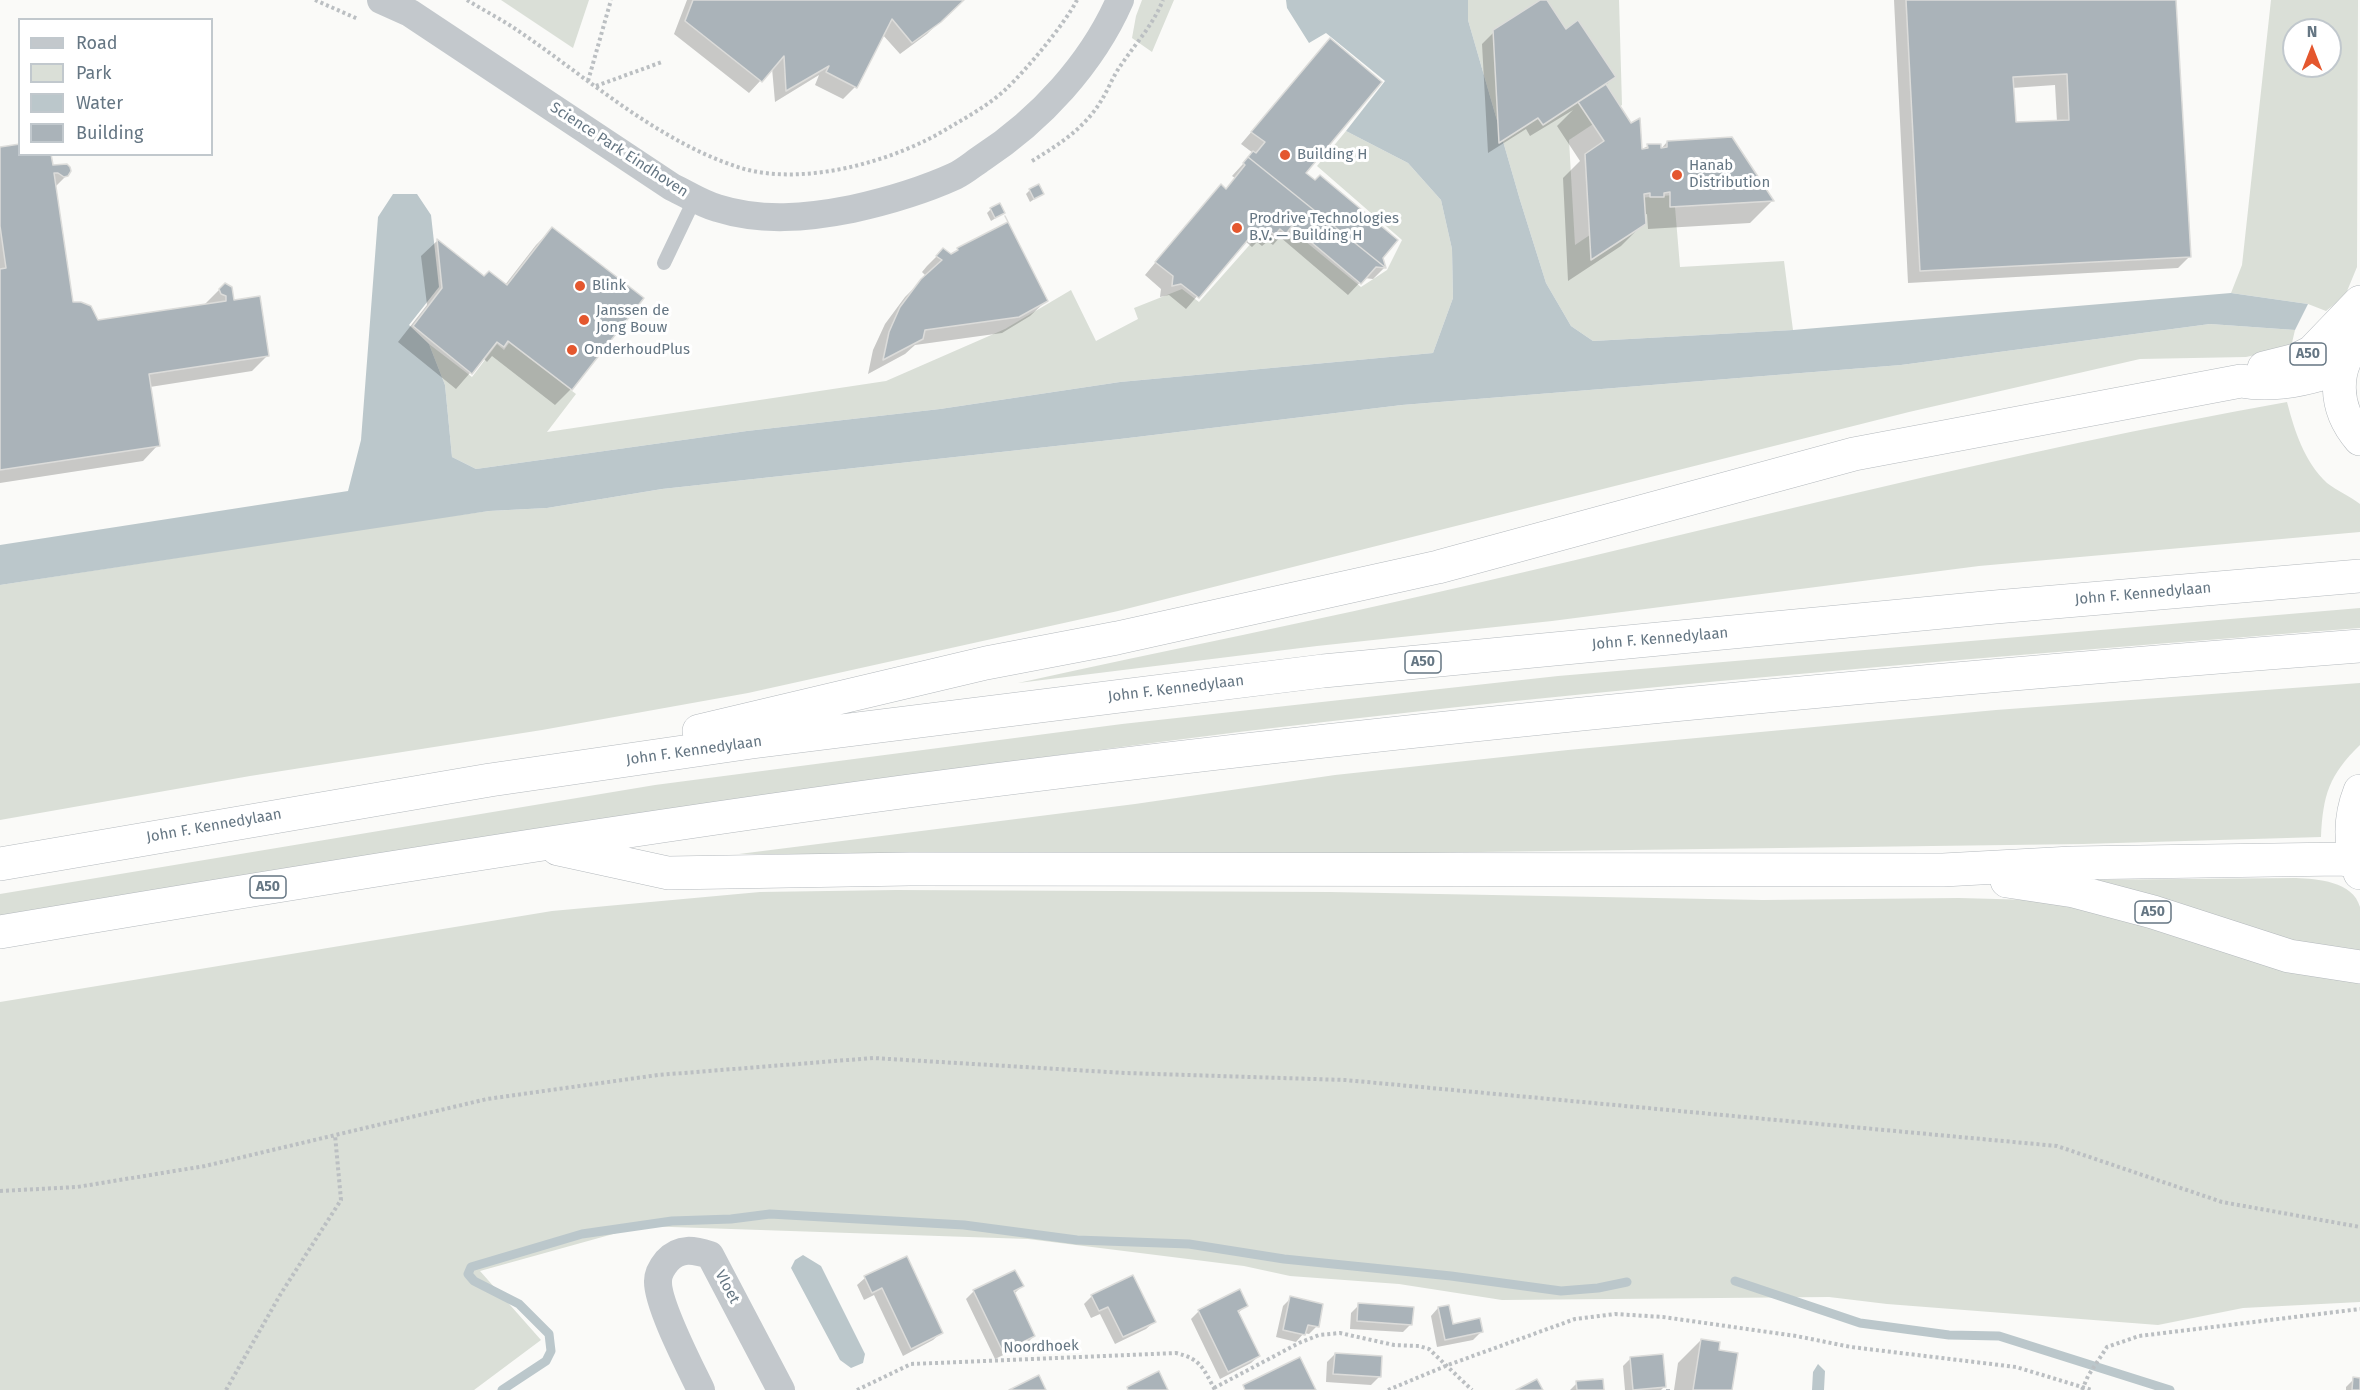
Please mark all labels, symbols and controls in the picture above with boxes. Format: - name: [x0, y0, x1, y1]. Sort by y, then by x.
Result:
- legend: [18, 18, 213, 156]
- north arrow: [2282, 18, 2342, 78]
- text: N: [2307, 22, 2317, 41]
- text: Road: [76, 32, 118, 54]
- text: Park: [76, 62, 111, 84]
- text: Water: [76, 92, 123, 114]
- street label: Science Park Eindhoven: [547, 99, 691, 201]
- text: Building: [76, 122, 143, 144]
- place label: Building H: [1297, 146, 1367, 164]
- marker: Building H: [1278, 148, 1292, 162]
- place label: Hanab Distribution: [1689, 157, 1770, 192]
- marker: Hanab Distribution: [1670, 168, 1684, 182]
- place label: Prodrive Technologies B.V. — Building H: [1249, 210, 1399, 245]
- marker: Prodrive Technologies B.V. — Building H: [1230, 221, 1244, 235]
- place label: Blink: [592, 277, 626, 295]
- marker: Blink: [573, 279, 587, 293]
- place label: Janssen de Jong Bouw: [596, 302, 669, 337]
- marker: Janssen de Jong Bouw: [577, 313, 591, 327]
- place label: OnderhoudPlus: [584, 341, 690, 359]
- marker: OnderhoudPlus: [565, 343, 579, 357]
- road number: A50: [2290, 343, 2326, 365]
- street label: John F. Kennedylaan: [2074, 579, 2212, 609]
- street label: John F. Kennedylaan: [1591, 624, 1729, 654]
- road number: A50: [1405, 651, 1441, 673]
- street label: John F. Kennedylaan: [1107, 672, 1245, 706]
- street label: John F. Kennedylaan: [625, 733, 763, 769]
- street label: John F. Kennedylaan: [145, 805, 283, 847]
- road number: A50: [250, 876, 286, 898]
- road number: A50: [2135, 901, 2171, 923]
- street label: Vloet: [711, 1267, 743, 1307]
- street label: Noordhoek: [1003, 1337, 1079, 1357]

